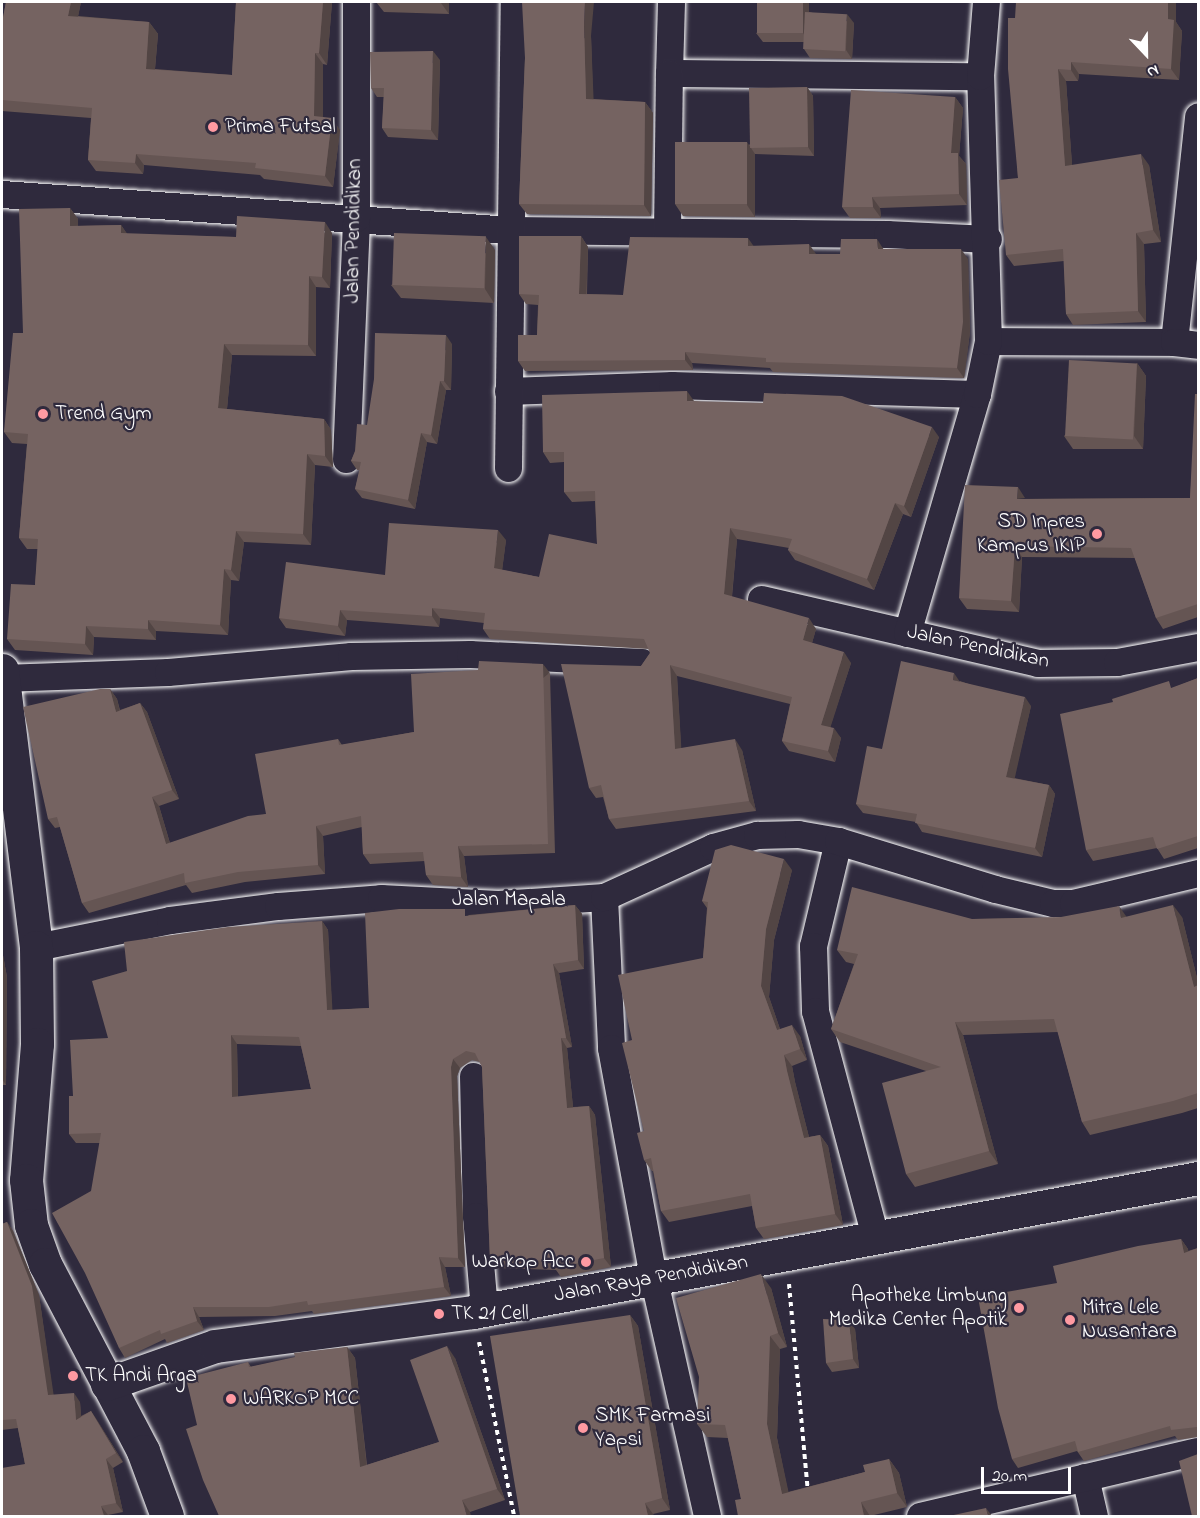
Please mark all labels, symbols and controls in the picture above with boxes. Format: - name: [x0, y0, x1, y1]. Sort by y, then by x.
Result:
- north arrow: [1116, 24, 1176, 84]
- text: N: [1143, 58, 1162, 84]
- place label: Prima Futsal: [225, 114, 336, 140]
- marker: Prima Futsal: [206, 120, 220, 134]
- street label: Jalan Pendidikan: [340, 158, 368, 304]
- place label: Trend Gym: [55, 401, 151, 427]
- marker: Trend Gym: [36, 407, 50, 421]
- place label: SD Inpres Kampus IKIP: [977, 509, 1085, 559]
- marker: SD Inpres Kampus IKIP: [1090, 527, 1104, 541]
- street label: Jalan Pendidikan: [905, 620, 1051, 674]
- street label: Jalan Mapala: [452, 887, 566, 913]
- place label: Warkop Acc: [471, 1249, 574, 1275]
- street label: Jalan Raya Pendidikan: [552, 1250, 750, 1308]
- marker: Warkop Acc: [579, 1255, 593, 1269]
- place label: Apotheke Limbung Medika Center Apotik: [829, 1283, 1007, 1333]
- place label: Mitra Lele Nusantara: [1082, 1295, 1177, 1345]
- place label: TK 21 Cell: [451, 1301, 529, 1327]
- marker: Apotheke Limbung Medika Center Apotik: [1012, 1301, 1026, 1315]
- marker: TK 21 Cell: [432, 1307, 446, 1321]
- marker: Mitra Lele Nusantara: [1063, 1313, 1077, 1327]
- place label: TK Andi Arga: [85, 1363, 197, 1389]
- marker: TK Andi Arga: [66, 1369, 80, 1383]
- place label: WARKOP MCC: [243, 1386, 359, 1412]
- marker: WARKOP MCC: [224, 1392, 238, 1406]
- place label: SMK Farmasi Yapsi: [595, 1403, 710, 1453]
- marker: SMK Farmasi Yapsi: [576, 1421, 590, 1435]
- scale bar: [984, 1455, 1074, 1493]
- text: 20 m: [992, 1464, 1027, 1490]

